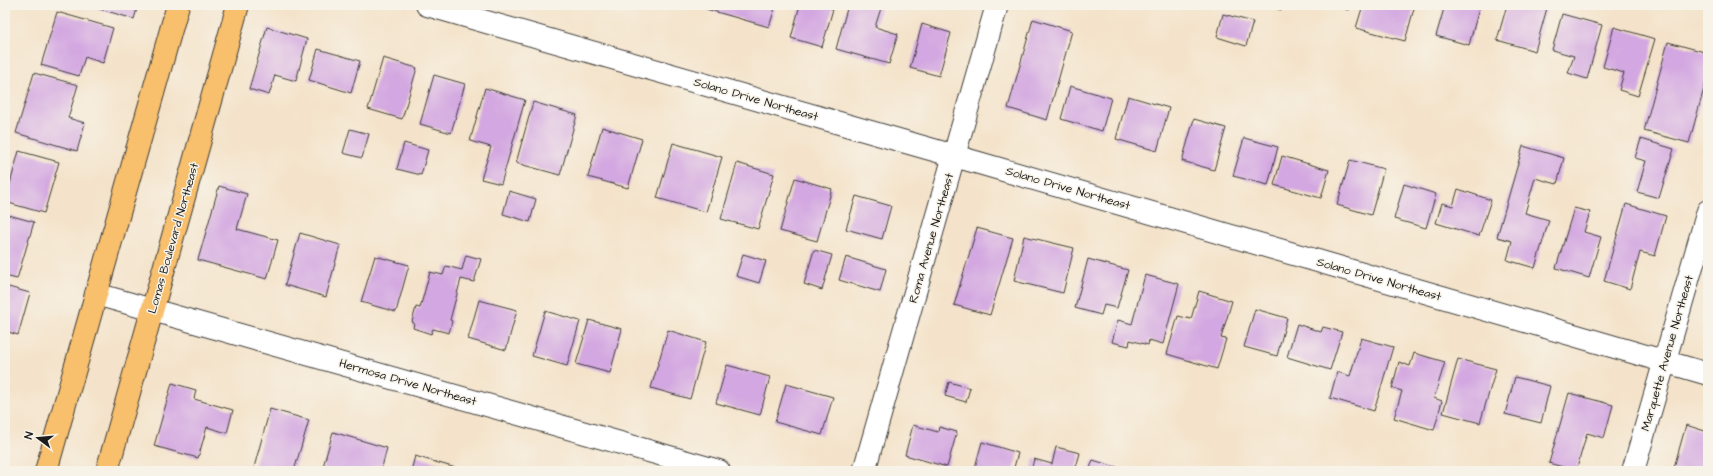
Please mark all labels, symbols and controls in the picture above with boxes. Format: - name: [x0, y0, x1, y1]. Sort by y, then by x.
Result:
- street label: Solano Drive Northeast: [692, 74, 820, 125]
- street label: Lomas Boulevard Northeast: [144, 161, 203, 316]
- street label: Solano Drive Northeast: [1004, 163, 1132, 214]
- street label: Roma Avenue Northeast: [905, 171, 958, 305]
- street label: Solano Drive Northeast: [1315, 254, 1443, 305]
- street label: Marquette Avenue Northeast: [1637, 273, 1698, 433]
- street label: Hermosa Drive Northeast: [337, 355, 479, 410]
- north arrow: [18, 418, 58, 458]
- text: N: [21, 430, 37, 441]

